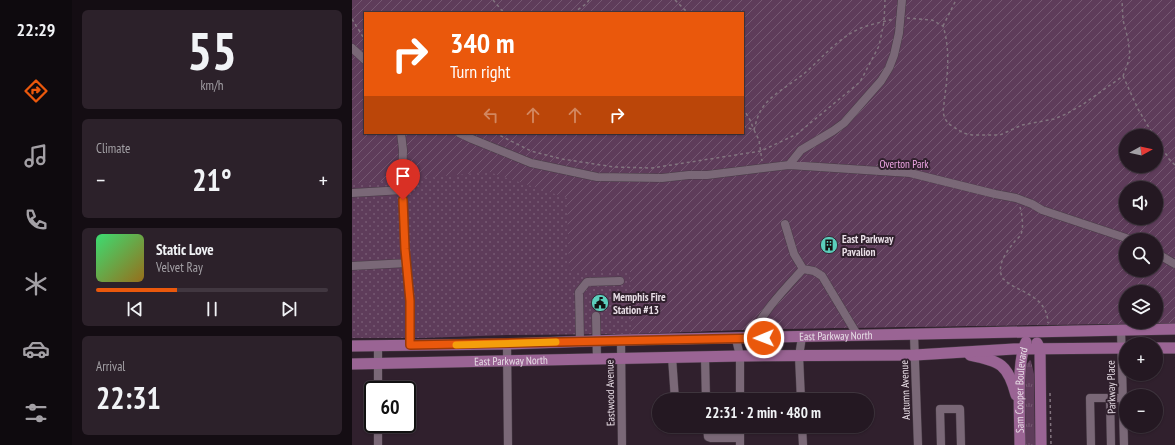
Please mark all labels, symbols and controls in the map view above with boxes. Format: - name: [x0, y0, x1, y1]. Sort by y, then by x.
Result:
- text: 55: [187, 17, 237, 84]
- text: 22:29: [17, 18, 55, 41]
- text: 340 m: [450, 24, 514, 61]
- icon: right: [384, 28, 436, 80]
- text: Turn right: [450, 60, 510, 83]
- icon: directions: [22, 77, 50, 105]
- text: km/h: [200, 77, 224, 94]
- icon: left: [480, 104, 502, 126]
- icon: ahead: [522, 104, 544, 126]
- icon: ahead: [564, 104, 586, 126]
- icon: right: [606, 104, 628, 126]
- north arrow: [1119, 129, 1163, 173]
- map controls: [1119, 129, 1163, 433]
- text: Climate: [96, 140, 130, 157]
- icon: music: [22, 142, 50, 170]
- park label: Overton Park: [879, 157, 929, 171]
- pin: [386, 159, 420, 200]
- text: 21°: [192, 160, 232, 199]
- icon: arrive: [392, 165, 414, 187]
- text: −: [96, 166, 105, 194]
- text: +: [319, 166, 328, 194]
- button: sound: [1119, 181, 1163, 225]
- icon: phone: [22, 206, 50, 234]
- place label: East Parkway Pavalion: [842, 232, 894, 259]
- button: search: [1119, 233, 1163, 277]
- building icon: East Parkway Pavalion: [819, 235, 839, 255]
- text: Static Love: [156, 240, 214, 259]
- text: Velvet Ray: [156, 259, 203, 276]
- icon: climate: [22, 270, 50, 298]
- button: layers: [1119, 285, 1163, 329]
- place label: Memphis Fire Station #13: [613, 290, 666, 317]
- public building icon: Memphis Fire Station #13: [590, 293, 610, 313]
- icon: previous: [124, 298, 146, 320]
- icon: pause: [201, 298, 223, 320]
- icon: next: [278, 298, 300, 320]
- position arrow: [743, 317, 785, 359]
- street label: East Parkway North: [799, 328, 873, 343]
- icon: car: [22, 335, 50, 363]
- button: +: [1119, 337, 1163, 381]
- street label: Sam Cooper Boulevard: [1012, 345, 1031, 433]
- street label: East Parkway North: [474, 353, 548, 368]
- text: Arrival: [96, 358, 125, 375]
- street label: Eastwood Avenue: [602, 359, 618, 426]
- street label: Autumn Avenue: [897, 360, 913, 420]
- street label: Parkway Place: [1104, 360, 1118, 414]
- text: 22:31: [96, 378, 161, 417]
- speed limit sign: 60: [364, 381, 416, 433]
- button: −: [1119, 389, 1163, 433]
- icon: filters: [22, 399, 50, 427]
- text: 22:31 · 2 min · 480 m: [705, 403, 821, 422]

